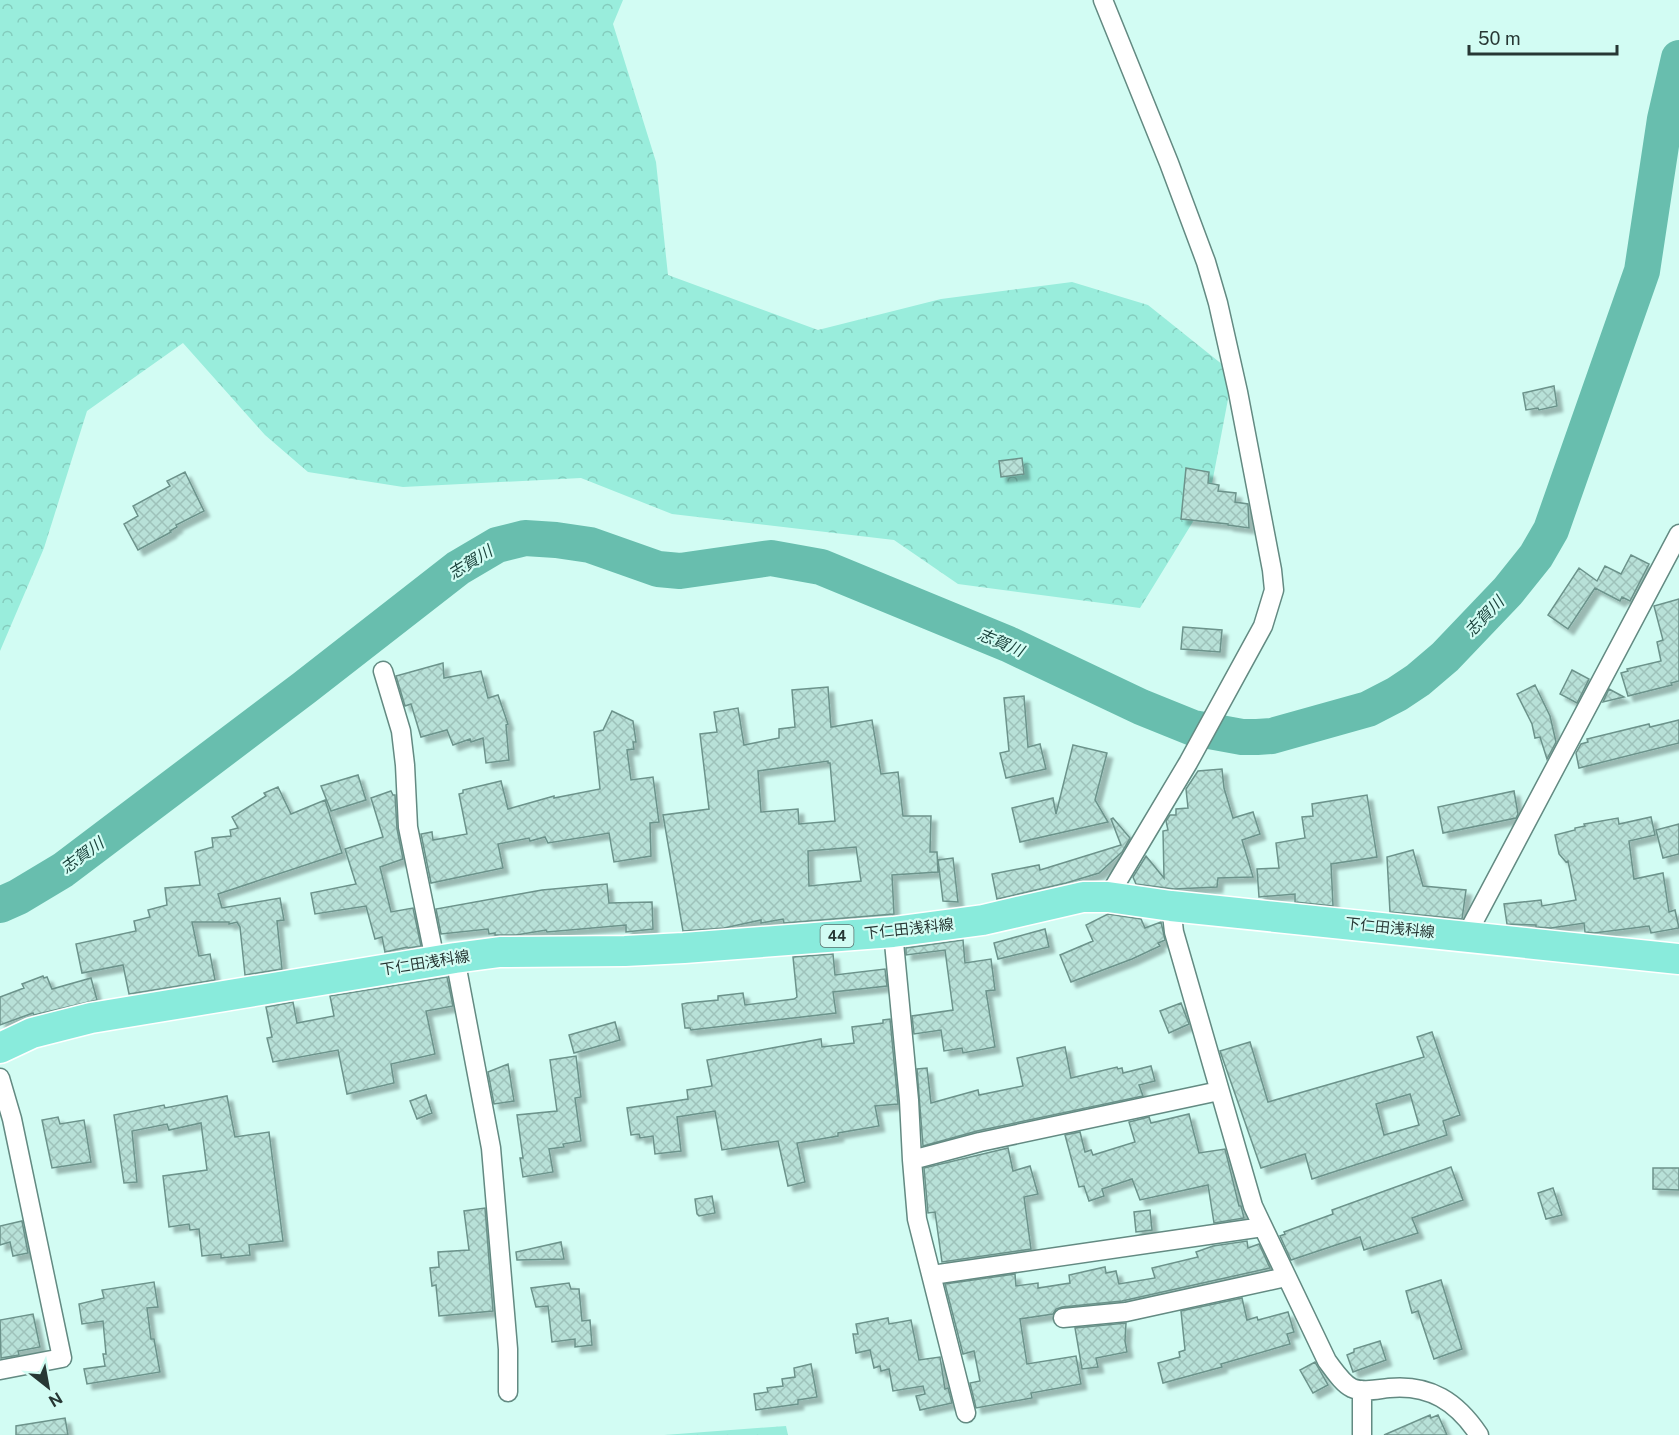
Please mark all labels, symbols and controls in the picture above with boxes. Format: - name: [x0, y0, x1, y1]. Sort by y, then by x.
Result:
- scale bar: [1469, 18, 1618, 56]
- text: 50 m: [1478, 28, 1521, 49]
- water label: 志賀川: [445, 541, 497, 583]
- water label: 志賀川: [1461, 591, 1509, 640]
- water label: 志賀川: [975, 624, 1028, 661]
- water label: 志賀川: [57, 832, 109, 877]
- street label: 下仁田浅科線: [1344, 914, 1436, 941]
- street label: 下仁田浅科線: [863, 915, 955, 942]
- road number: 44: [820, 925, 854, 947]
- street label: 下仁田浅科線: [379, 947, 471, 978]
- north arrow: [18, 1357, 78, 1417]
- text: N: [45, 1388, 66, 1411]

